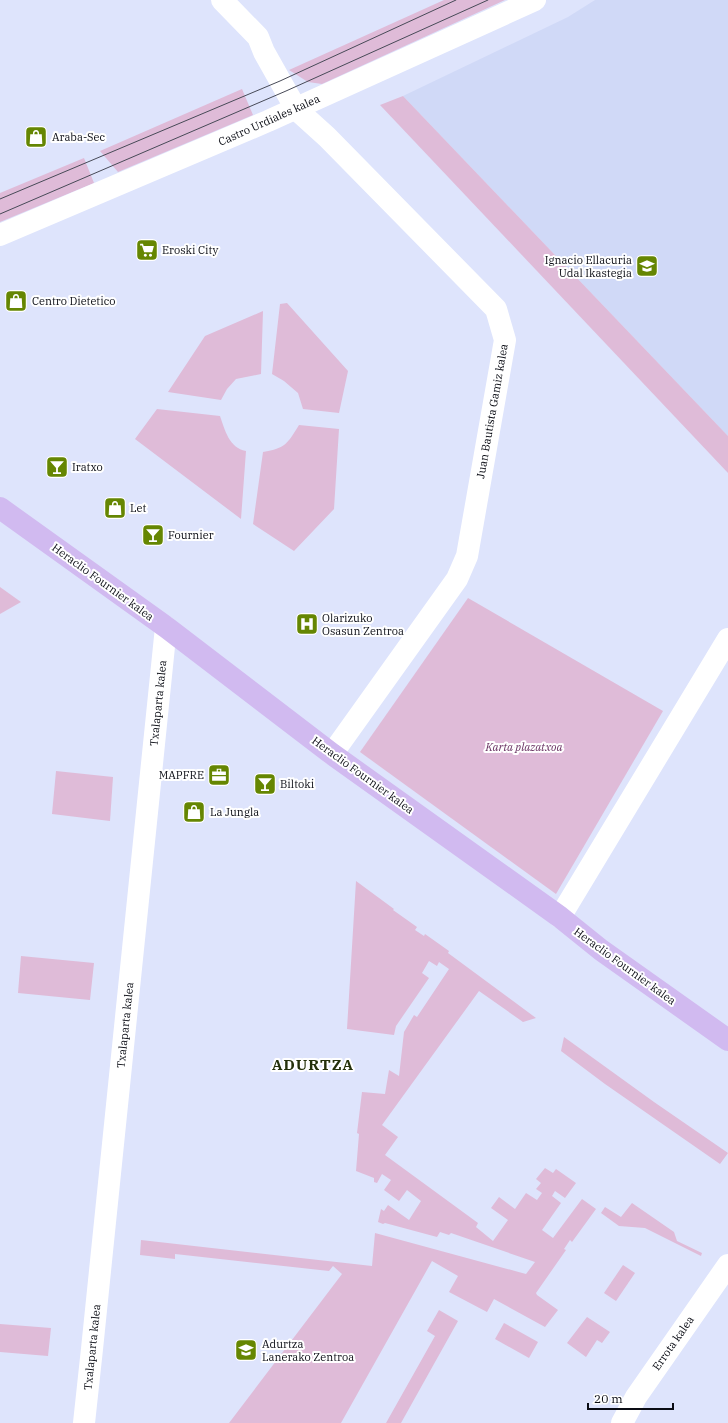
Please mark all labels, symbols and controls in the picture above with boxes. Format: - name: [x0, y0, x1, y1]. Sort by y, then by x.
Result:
- street label: Castro Urdiales kalea: [216, 91, 322, 149]
- shop icon: Araba-Sec: [23, 124, 49, 150]
- place label: Araba-Sec: [52, 130, 105, 144]
- supermarket icon: Eroski City: [134, 237, 160, 263]
- place label: Eroski City: [162, 243, 218, 257]
- place label: Ignacio Ellacuria Udal Ikastegia: [545, 253, 632, 280]
- school or university icon: Ignacio Ellacuria Udal Ikastegia: [634, 253, 660, 279]
- shop icon: Centro Dietetico: [3, 288, 29, 314]
- place label: Centro Dietetico: [32, 294, 116, 308]
- street label: Juan Bautista Gamiz kalea: [473, 343, 511, 479]
- bar icon: Iratxo: [44, 454, 70, 480]
- place label: Iratxo: [72, 460, 103, 474]
- shop icon: Let: [102, 495, 128, 521]
- place label: Let: [130, 501, 146, 515]
- bar icon: Fournier: [140, 522, 166, 548]
- place label: Fournier: [168, 528, 214, 542]
- street label: Heraclio Fournier kalea: [49, 540, 157, 624]
- hospital icon: Olarizuko Osasun Zentroa: [294, 611, 320, 637]
- place label: Olarizuko Osasun Zentroa: [322, 611, 404, 638]
- street label: Txalaparta kalea: [147, 659, 169, 747]
- street label: Heraclio Fournier kalea: [309, 733, 417, 817]
- park label: Karta plazatxoa: [485, 740, 562, 754]
- office icon: MAPFRE: [206, 762, 232, 788]
- place label: MAPFRE: [159, 768, 204, 782]
- bar icon: Biltoki: [252, 771, 278, 797]
- place label: Biltoki: [280, 777, 315, 791]
- shop icon: La Jungla: [181, 799, 207, 825]
- place label: La Jungla: [210, 805, 259, 819]
- street label: Heraclio Fournier kalea: [571, 924, 679, 1008]
- street label: Txalaparta kalea: [114, 981, 136, 1069]
- district label: ADURTZA: [272, 1055, 354, 1074]
- street label: Txalaparta kalea: [81, 1303, 103, 1391]
- street label: Errota kalea: [649, 1313, 697, 1373]
- school or university icon: Adurtza Lanerako Zentroa: [233, 1337, 259, 1363]
- place label: Adurtza Lanerako Zentroa: [262, 1337, 354, 1364]
- scale bar: [588, 1385, 673, 1411]
- text: 20 m: [594, 1391, 623, 1406]

